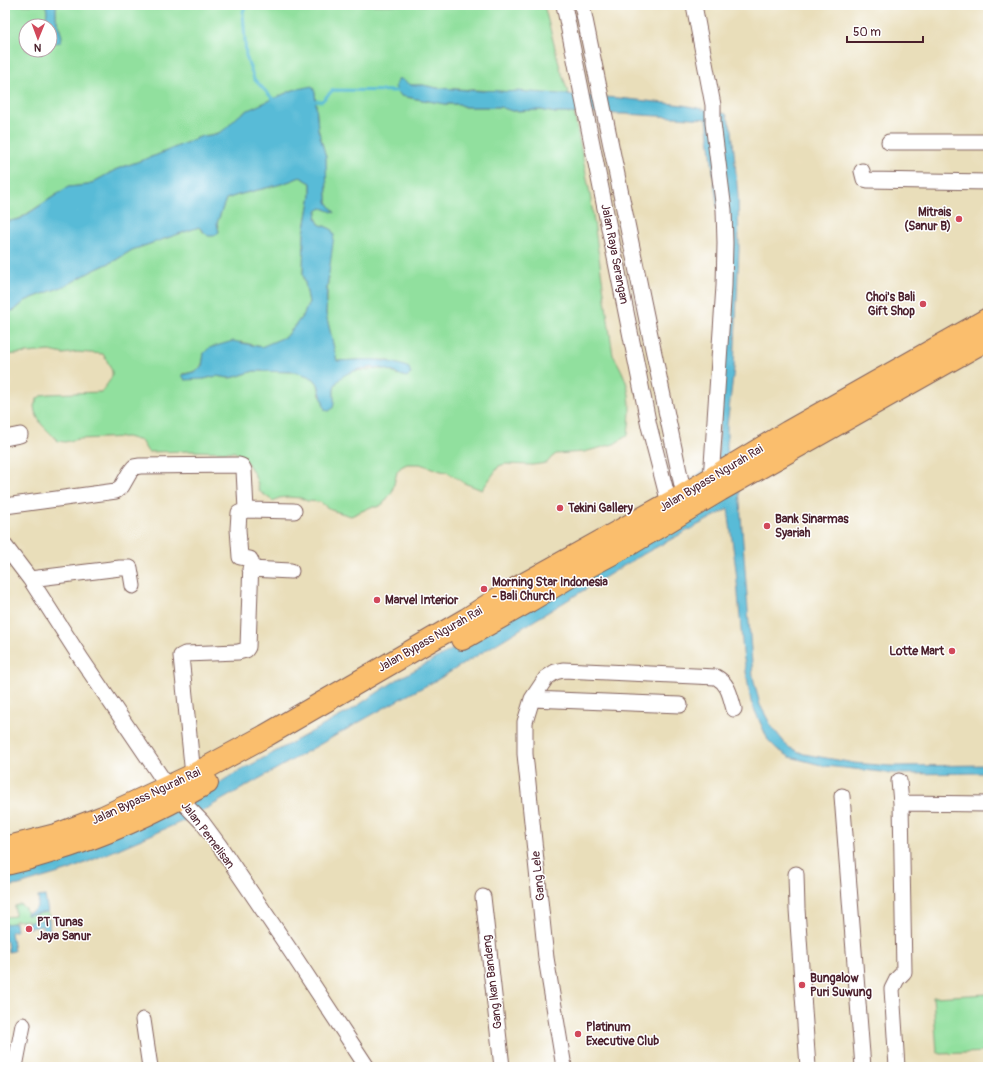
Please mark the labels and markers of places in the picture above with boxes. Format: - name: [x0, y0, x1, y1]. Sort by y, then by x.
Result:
- place label: Mitrais (Sanur B): [904, 205, 952, 234]
- marker: Mitrais (Sanur B): [954, 214, 964, 224]
- place label: Choi's Bali Gift Shop: [866, 290, 915, 319]
- marker: Choi's Bali Gift Shop: [918, 299, 928, 309]
- place label: Tekini Gallery: [567, 501, 634, 516]
- marker: Tekini Gallery: [555, 503, 565, 513]
- place label: Bank Sinarmas Syariah: [775, 512, 849, 541]
- marker: Bank Sinarmas Syariah: [762, 521, 772, 531]
- place label: Morning Star Indonesia - Bali Church: [492, 575, 608, 604]
- marker: Morning Star Indonesia - Bali Church: [479, 584, 489, 594]
- place label: Marvel Interior: [385, 593, 459, 608]
- marker: Marvel Interior: [372, 595, 382, 605]
- place label: Lotte Mart: [889, 644, 945, 659]
- marker: Lotte Mart: [947, 646, 957, 656]
- place label: PT Tunas Jaya Sanur: [37, 915, 92, 944]
- marker: PT Tunas Jaya Sanur: [24, 924, 34, 934]
- place label: Bungalow Puri Suwung: [810, 971, 872, 1000]
- marker: Bungalow Puri Suwung: [797, 980, 807, 990]
- place label: Platinum Executive Club: [586, 1020, 659, 1049]
- marker: Platinum Executive Club: [573, 1029, 583, 1039]

